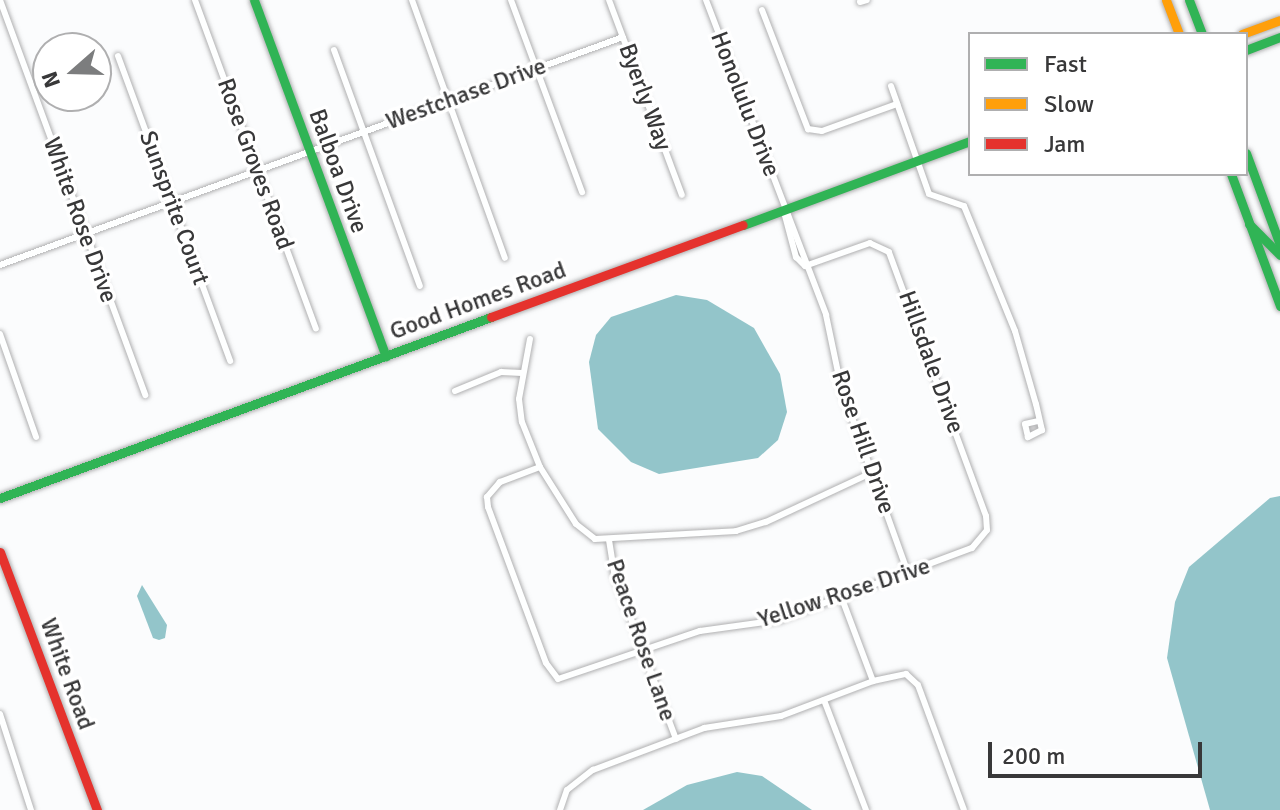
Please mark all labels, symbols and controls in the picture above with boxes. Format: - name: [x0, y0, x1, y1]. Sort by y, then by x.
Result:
- street label: Honolulu Drive: [704, 27, 786, 181]
- north arrow: [32, 32, 112, 112]
- legend: [968, 32, 1248, 176]
- street label: Byerly Way: [612, 40, 678, 154]
- text: Fast: [1044, 49, 1087, 79]
- street label: Westchase Drive: [382, 52, 550, 136]
- text: N: [36, 68, 66, 92]
- street label: Rose Groves Road: [211, 74, 299, 254]
- text: Slow: [1044, 89, 1094, 119]
- street label: Balboa Drive: [302, 105, 374, 237]
- street label: Sunsprite Court: [133, 127, 215, 289]
- text: Jam: [1044, 129, 1085, 159]
- street label: White Rose Drive: [37, 134, 123, 306]
- street label: Good Homes Road: [386, 256, 570, 346]
- street label: Hillsdale Drive: [892, 287, 970, 437]
- street label: Rose Hill Drive: [825, 366, 901, 518]
- street label: Yellow Rose Drive: [754, 552, 934, 634]
- street label: Peace Rose Lane: [600, 555, 682, 725]
- street label: White Road: [34, 614, 100, 734]
- scale bar: [992, 726, 1206, 776]
- text: 200 m: [1002, 741, 1065, 771]

